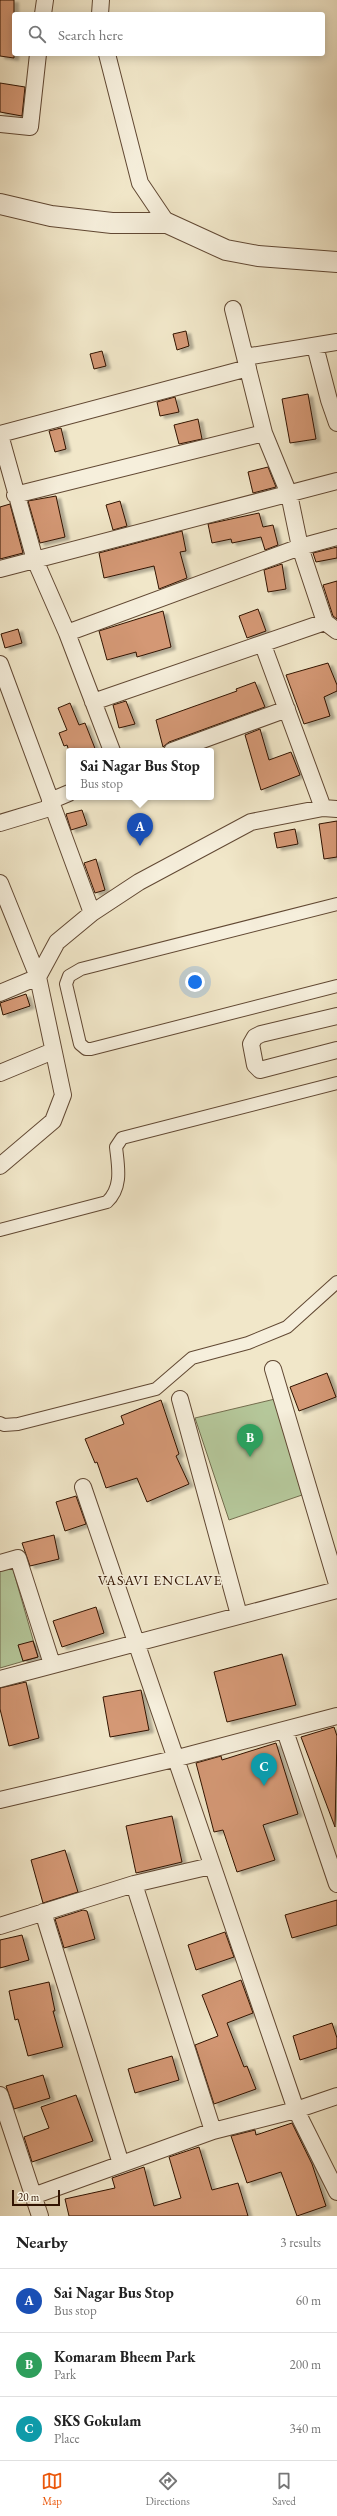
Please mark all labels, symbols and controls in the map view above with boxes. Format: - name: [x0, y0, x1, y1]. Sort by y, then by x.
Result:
- search box: [12, 12, 325, 56]
- icon: search: [26, 23, 48, 45]
- text: Search here: [58, 25, 123, 44]
- popup: [66, 748, 214, 800]
- text: Sai Nagar Bus Stop: [80, 756, 200, 775]
- text: Bus stop: [80, 775, 123, 792]
- pin: A: [127, 813, 153, 846]
- your location: [185, 972, 205, 992]
- pin: B: [237, 1424, 263, 1457]
- district label: VASAVI ENCLAVE: [98, 1571, 222, 1589]
- pin: C: [251, 1753, 277, 1786]
- scale bar: [12, 2188, 60, 2207]
- text: 20 m: [18, 2190, 39, 2204]
- text: Nearby: [16, 2231, 68, 2253]
- text: 3 results: [280, 2234, 321, 2251]
- text: Sai Nagar Bus Stop: [54, 2283, 174, 2302]
- text: A: [24, 2292, 34, 2309]
- text: 60 m: [296, 2292, 321, 2309]
- text: Bus stop: [54, 2302, 97, 2319]
- text: Komaram Bheem Park: [54, 2347, 195, 2366]
- text: B: [25, 2356, 33, 2373]
- text: 200 m: [290, 2356, 321, 2373]
- text: Park: [54, 2366, 76, 2383]
- text: SKS Gokulam: [54, 2411, 141, 2430]
- text: C: [24, 2420, 34, 2437]
- text: 340 m: [290, 2420, 321, 2437]
- text: Place: [54, 2430, 80, 2447]
- tab: Map: [41, 2470, 63, 2508]
- tab: Directions: [146, 2470, 190, 2508]
- tab: Saved: [272, 2470, 296, 2508]

